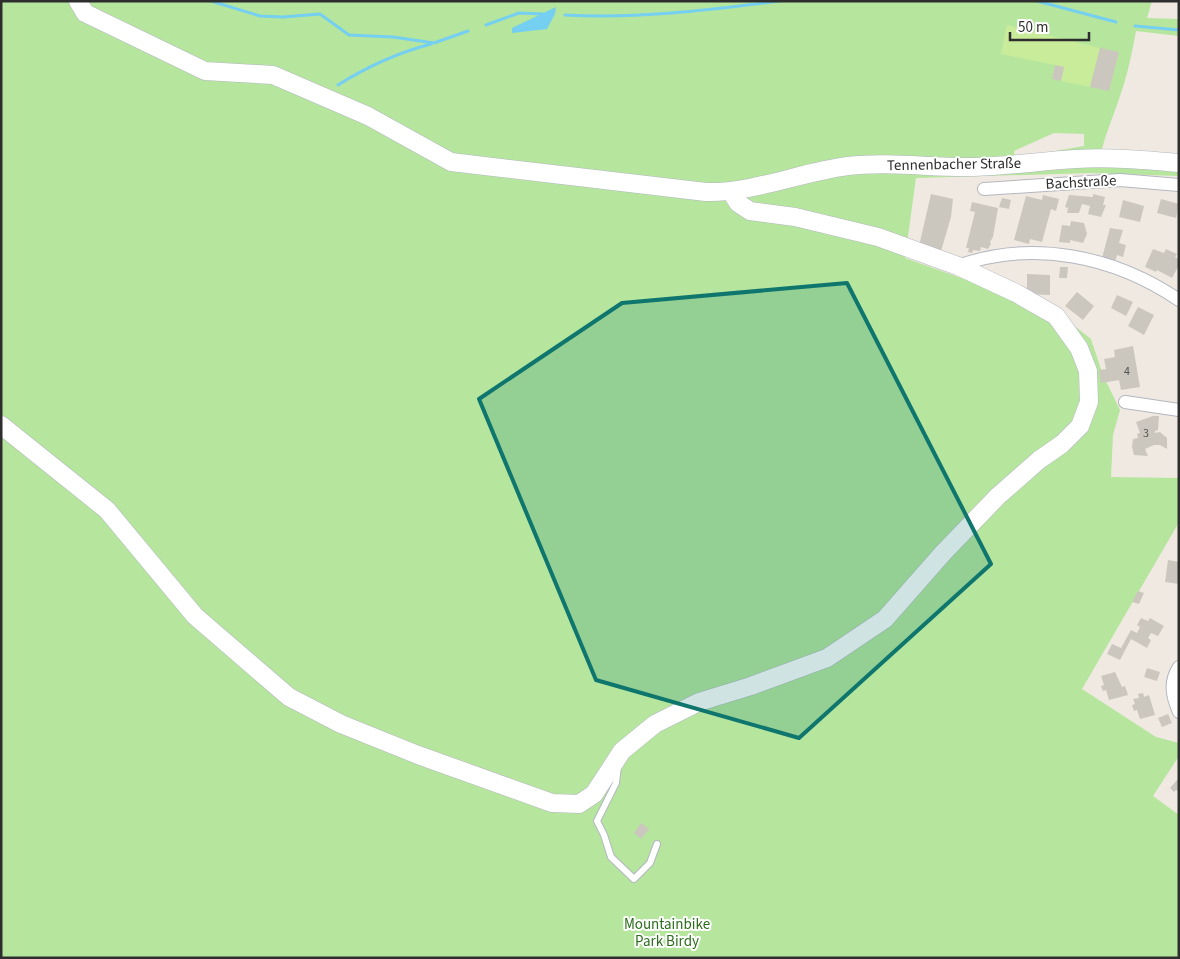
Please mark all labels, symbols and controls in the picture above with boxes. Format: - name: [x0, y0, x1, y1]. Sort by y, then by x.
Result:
- scale bar: [1010, 10, 1089, 42]
- text: 50 m: [1018, 17, 1048, 38]
- street label: Tennenbacher Straße: [887, 153, 1021, 176]
- street label: Bachstraße: [1045, 170, 1117, 195]
- house number: 4: [1124, 363, 1130, 380]
- house number: 3: [1143, 425, 1149, 442]
- park label: Mountainbike Park Birdy: [624, 914, 710, 952]

